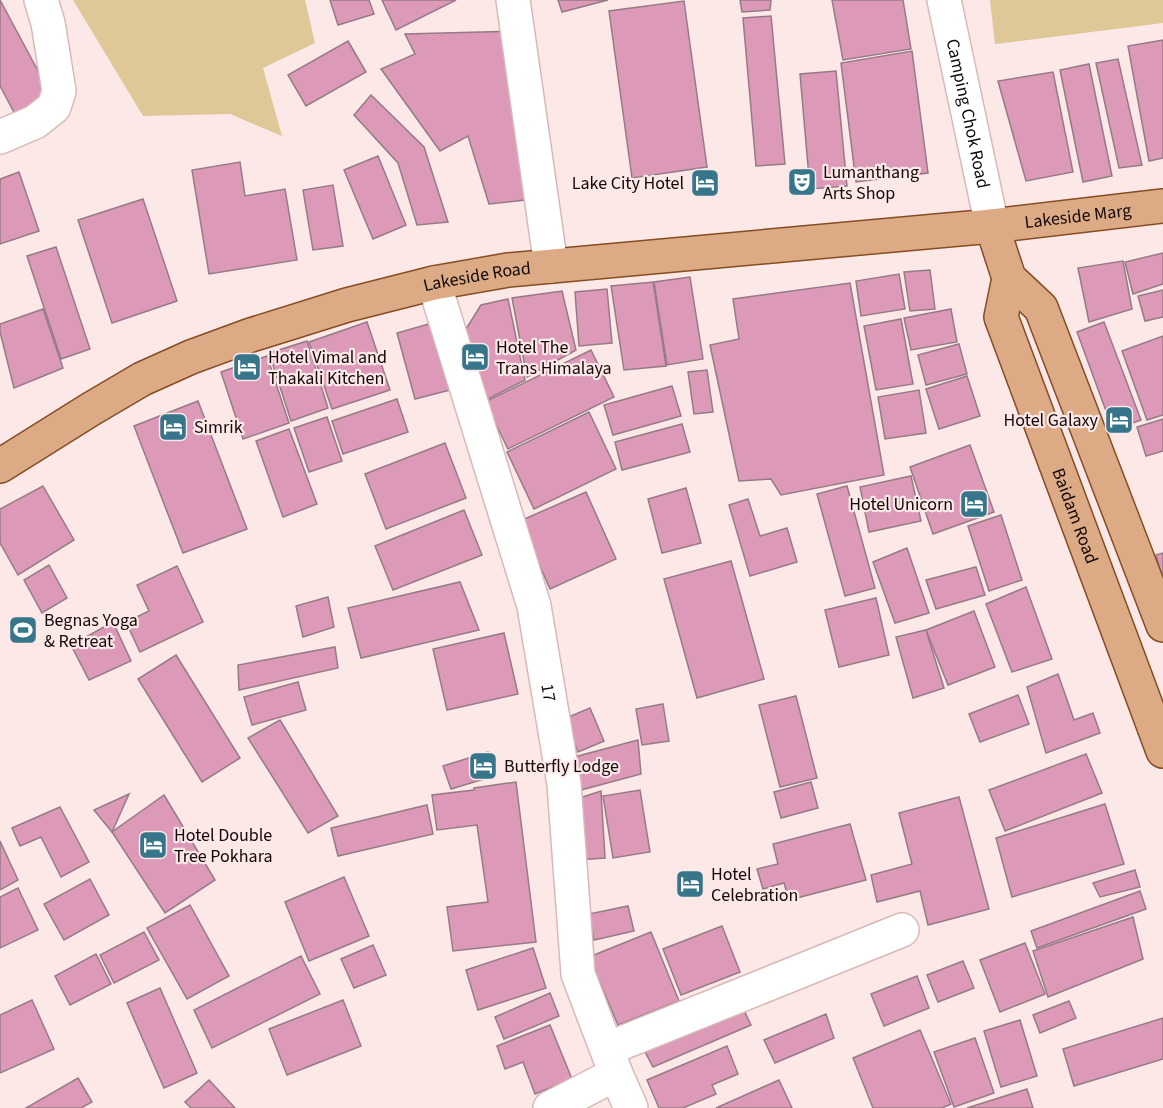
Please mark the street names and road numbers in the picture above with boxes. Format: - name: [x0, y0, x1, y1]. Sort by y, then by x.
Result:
- street label: Camping Chok Road: [940, 36, 996, 191]
- street label: Lakeside Marg: [1023, 198, 1133, 235]
- street label: Lakeside Road: [421, 256, 532, 298]
- street label: Baidam Road: [1045, 465, 1104, 567]
- street label: 17: [534, 682, 562, 704]

